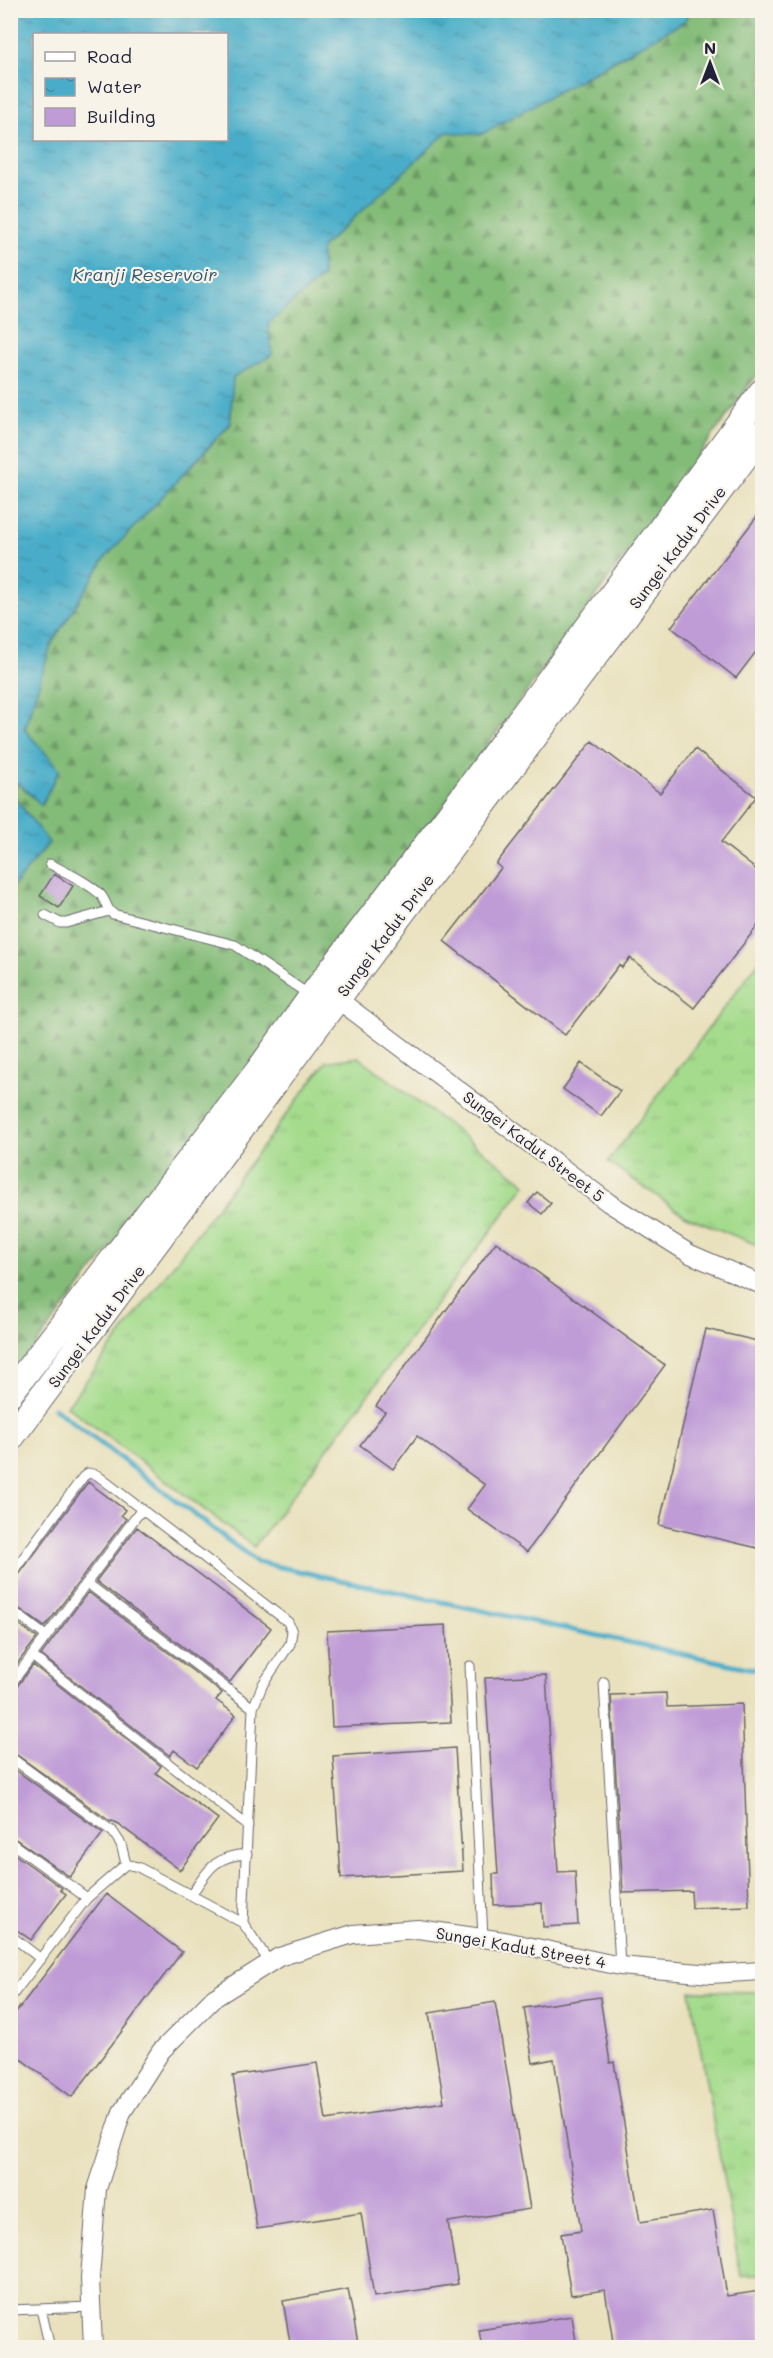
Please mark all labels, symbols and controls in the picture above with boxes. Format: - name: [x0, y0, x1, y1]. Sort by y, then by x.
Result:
- legend: [33, 33, 228, 141]
- north arrow: [680, 33, 740, 93]
- text: N: [704, 37, 716, 58]
- text: Road: [87, 44, 132, 68]
- text: Water: [87, 74, 142, 98]
- text: Building: [87, 104, 155, 128]
- water label: Kranji Reservoir: [73, 262, 217, 286]
- street label: Sungei Kadut Drive: [624, 481, 730, 613]
- street label: Sungei Kadut Drive: [332, 869, 438, 1001]
- street label: Sungei Kadut Street 5: [459, 1086, 609, 1206]
- street label: Sungei Kadut Drive: [43, 1260, 149, 1392]
- street label: Sungei Kadut Street 4: [434, 1922, 608, 1972]

